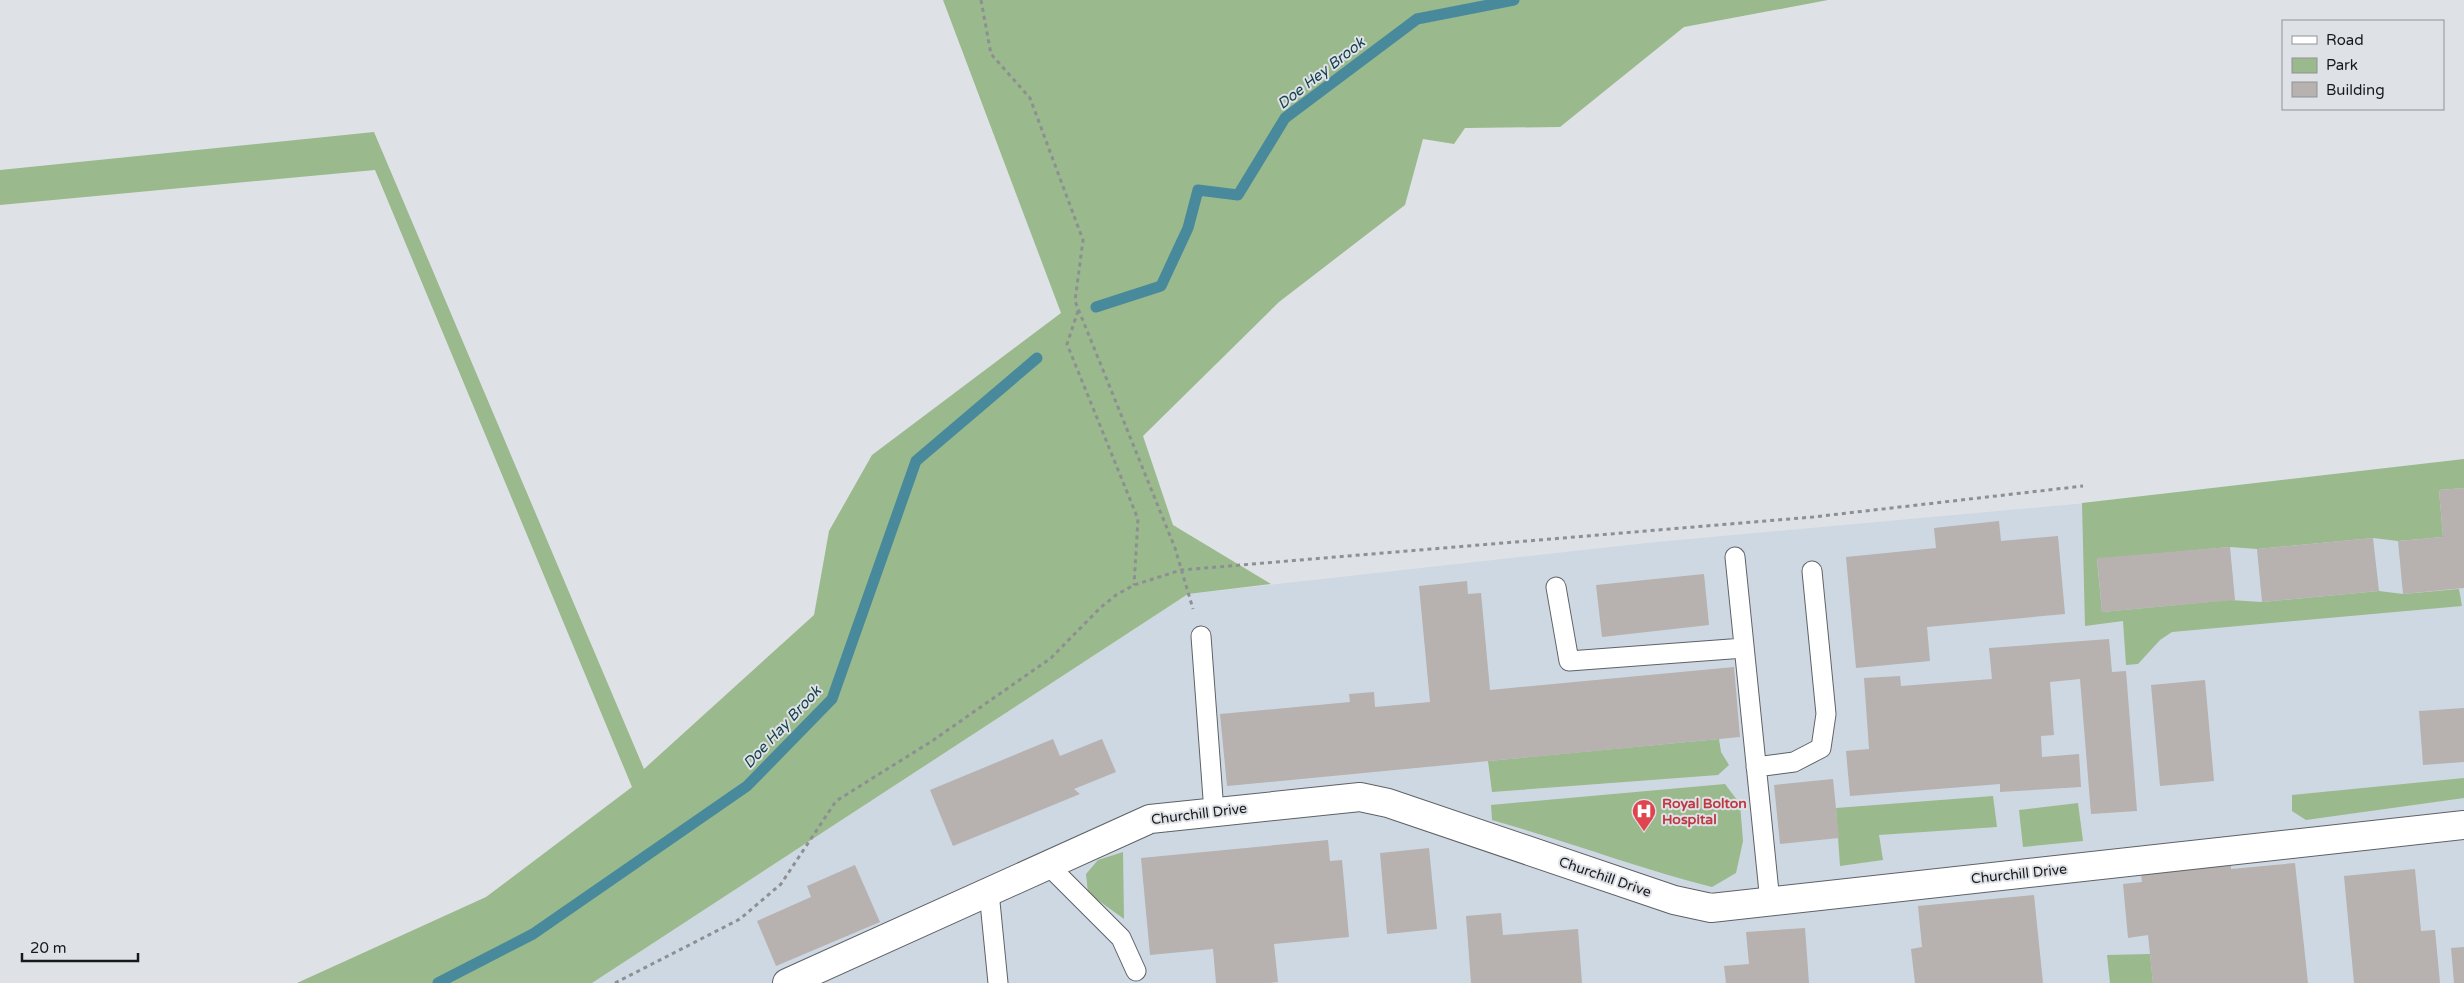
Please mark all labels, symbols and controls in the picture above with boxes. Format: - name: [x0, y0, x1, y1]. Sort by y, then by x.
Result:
- legend: [2282, 20, 2444, 110]
- text: Road: [2326, 31, 2364, 49]
- water label: Doe Hey Brook: [1274, 32, 1370, 113]
- text: Park: [2326, 56, 2358, 74]
- text: Building: [2326, 81, 2385, 99]
- water label: Doe Hay Brook: [739, 681, 826, 772]
- place label: Royal Bolton Hospital: [1662, 795, 1747, 828]
- hospital icon: Royal Bolton Hospital: [1631, 798, 1657, 832]
- street label: Churchill Drive: [1150, 800, 1248, 828]
- street label: Churchill Drive: [1557, 853, 1653, 901]
- street label: Churchill Drive: [1970, 860, 2068, 887]
- scale bar: [22, 930, 139, 962]
- text: 20 m: [30, 939, 67, 957]

